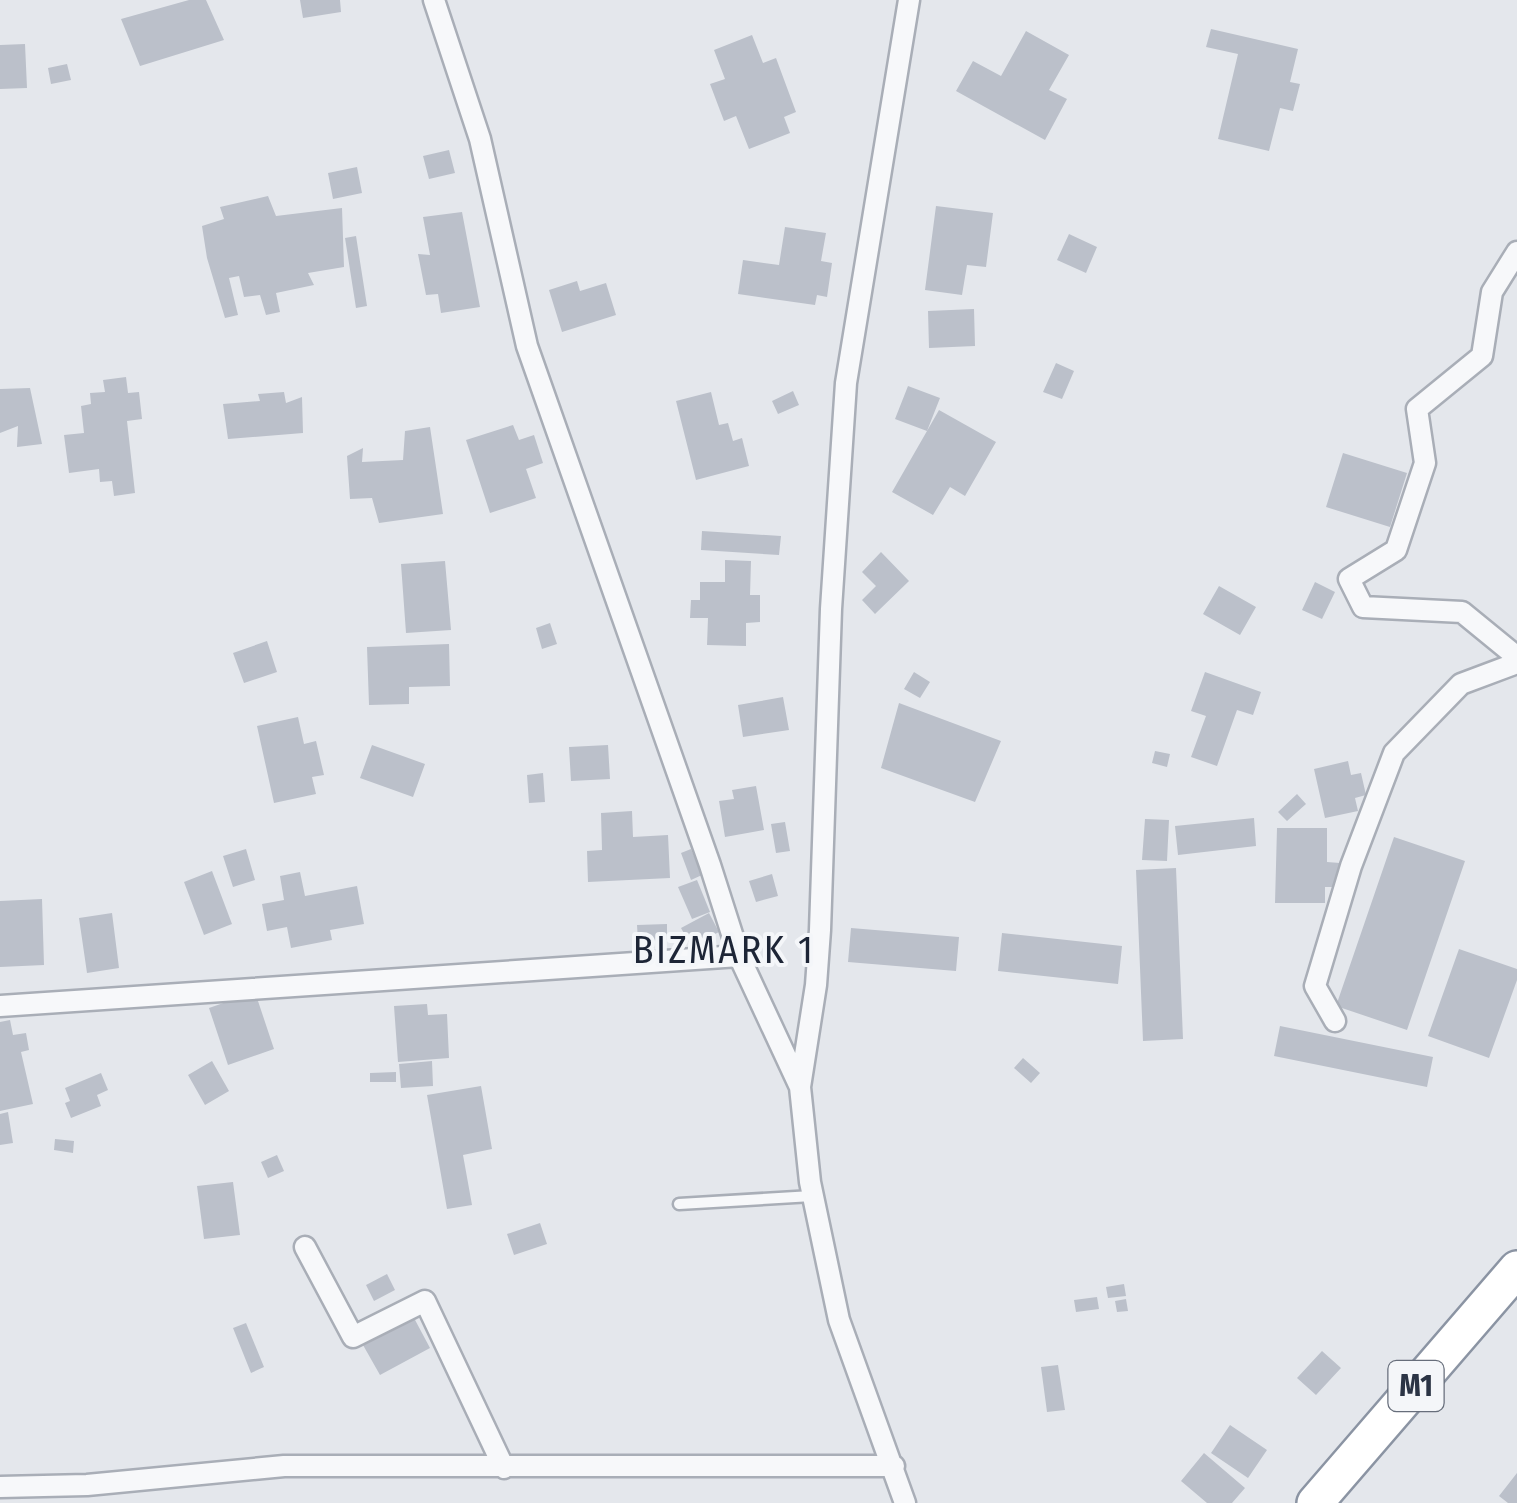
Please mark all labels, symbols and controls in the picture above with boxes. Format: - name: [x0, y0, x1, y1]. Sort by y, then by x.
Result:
- district label: BIZMARK 1: [633, 927, 815, 973]
- road number: M1: [1388, 1361, 1444, 1411]

